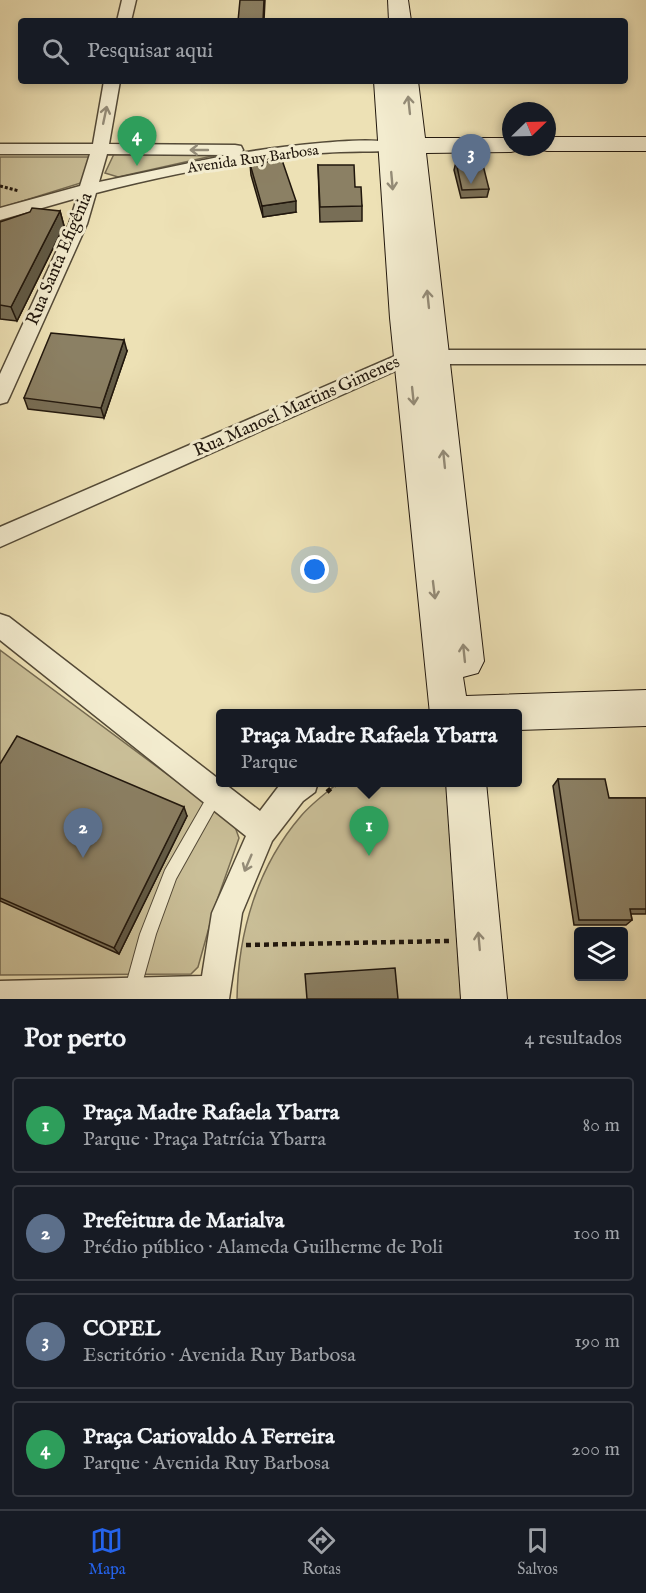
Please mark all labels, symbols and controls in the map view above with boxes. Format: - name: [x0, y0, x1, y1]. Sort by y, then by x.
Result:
- search box: [18, 18, 628, 84]
- icon: search: [39, 35, 72, 68]
- text: Pesquisar aqui: [87, 37, 213, 65]
- one-way arrow: [403, 96, 414, 116]
- north arrow: [502, 102, 556, 156]
- one-way arrow: [100, 106, 111, 125]
- pin: 4: [118, 116, 156, 166]
- pin: 3: [452, 134, 490, 184]
- street label: Avenida Ruy Barbosa: [185, 140, 320, 178]
- one-way arrow: [189, 144, 209, 156]
- one-way arrow: [387, 171, 398, 191]
- street label: Rua Santa Efigênia: [22, 189, 98, 329]
- one-way arrow: [422, 290, 433, 310]
- street label: Rua Manoel Martins Gimenes: [190, 351, 404, 463]
- one-way arrow: [408, 386, 419, 406]
- one-way arrow: [438, 450, 449, 470]
- your location: [300, 555, 329, 584]
- one-way arrow: [428, 580, 439, 600]
- one-way arrow: [458, 644, 469, 664]
- popup: [216, 709, 522, 787]
- text: Praça Madre Rafaela Ybarra: [241, 722, 497, 750]
- text: Parque: [241, 750, 298, 775]
- pin: 1: [350, 806, 388, 856]
- pin: 2: [64, 808, 103, 858]
- one-way arrow: [242, 854, 253, 872]
- map controls: [574, 927, 628, 981]
- button: layers: [574, 927, 628, 981]
- one-way arrow: [473, 931, 484, 951]
- text: Por perto: [24, 1022, 126, 1055]
- text: 4 resultados: [524, 1026, 622, 1051]
- text: Praça Madre Rafaela Ybarra: [83, 1099, 339, 1127]
- text: 1: [42, 1113, 49, 1138]
- text: 80 m: [583, 1113, 620, 1138]
- text: Parque · Praça Patrícia Ybarra: [83, 1127, 326, 1152]
- text: Prefeitura de Marialva: [83, 1207, 284, 1235]
- text: 2: [41, 1221, 50, 1246]
- text: 100 m: [573, 1221, 620, 1246]
- text: Prédio público · Alameda Guilherme de Poli: [83, 1235, 443, 1260]
- text: COPEL: [83, 1315, 160, 1343]
- text: 3: [42, 1329, 49, 1354]
- text: 190 m: [574, 1329, 620, 1354]
- text: Escritório · Avenida Ruy Barbosa: [83, 1343, 356, 1368]
- text: Praça Cariovaldo A Ferreira: [83, 1423, 335, 1451]
- text: 4: [41, 1437, 50, 1462]
- text: 200 m: [571, 1437, 620, 1462]
- text: Parque · Avenida Ruy Barbosa: [83, 1451, 330, 1476]
- tab: Mapa: [88, 1524, 126, 1580]
- tab: Rotas: [302, 1524, 341, 1580]
- tab: Salvos: [517, 1524, 558, 1580]

